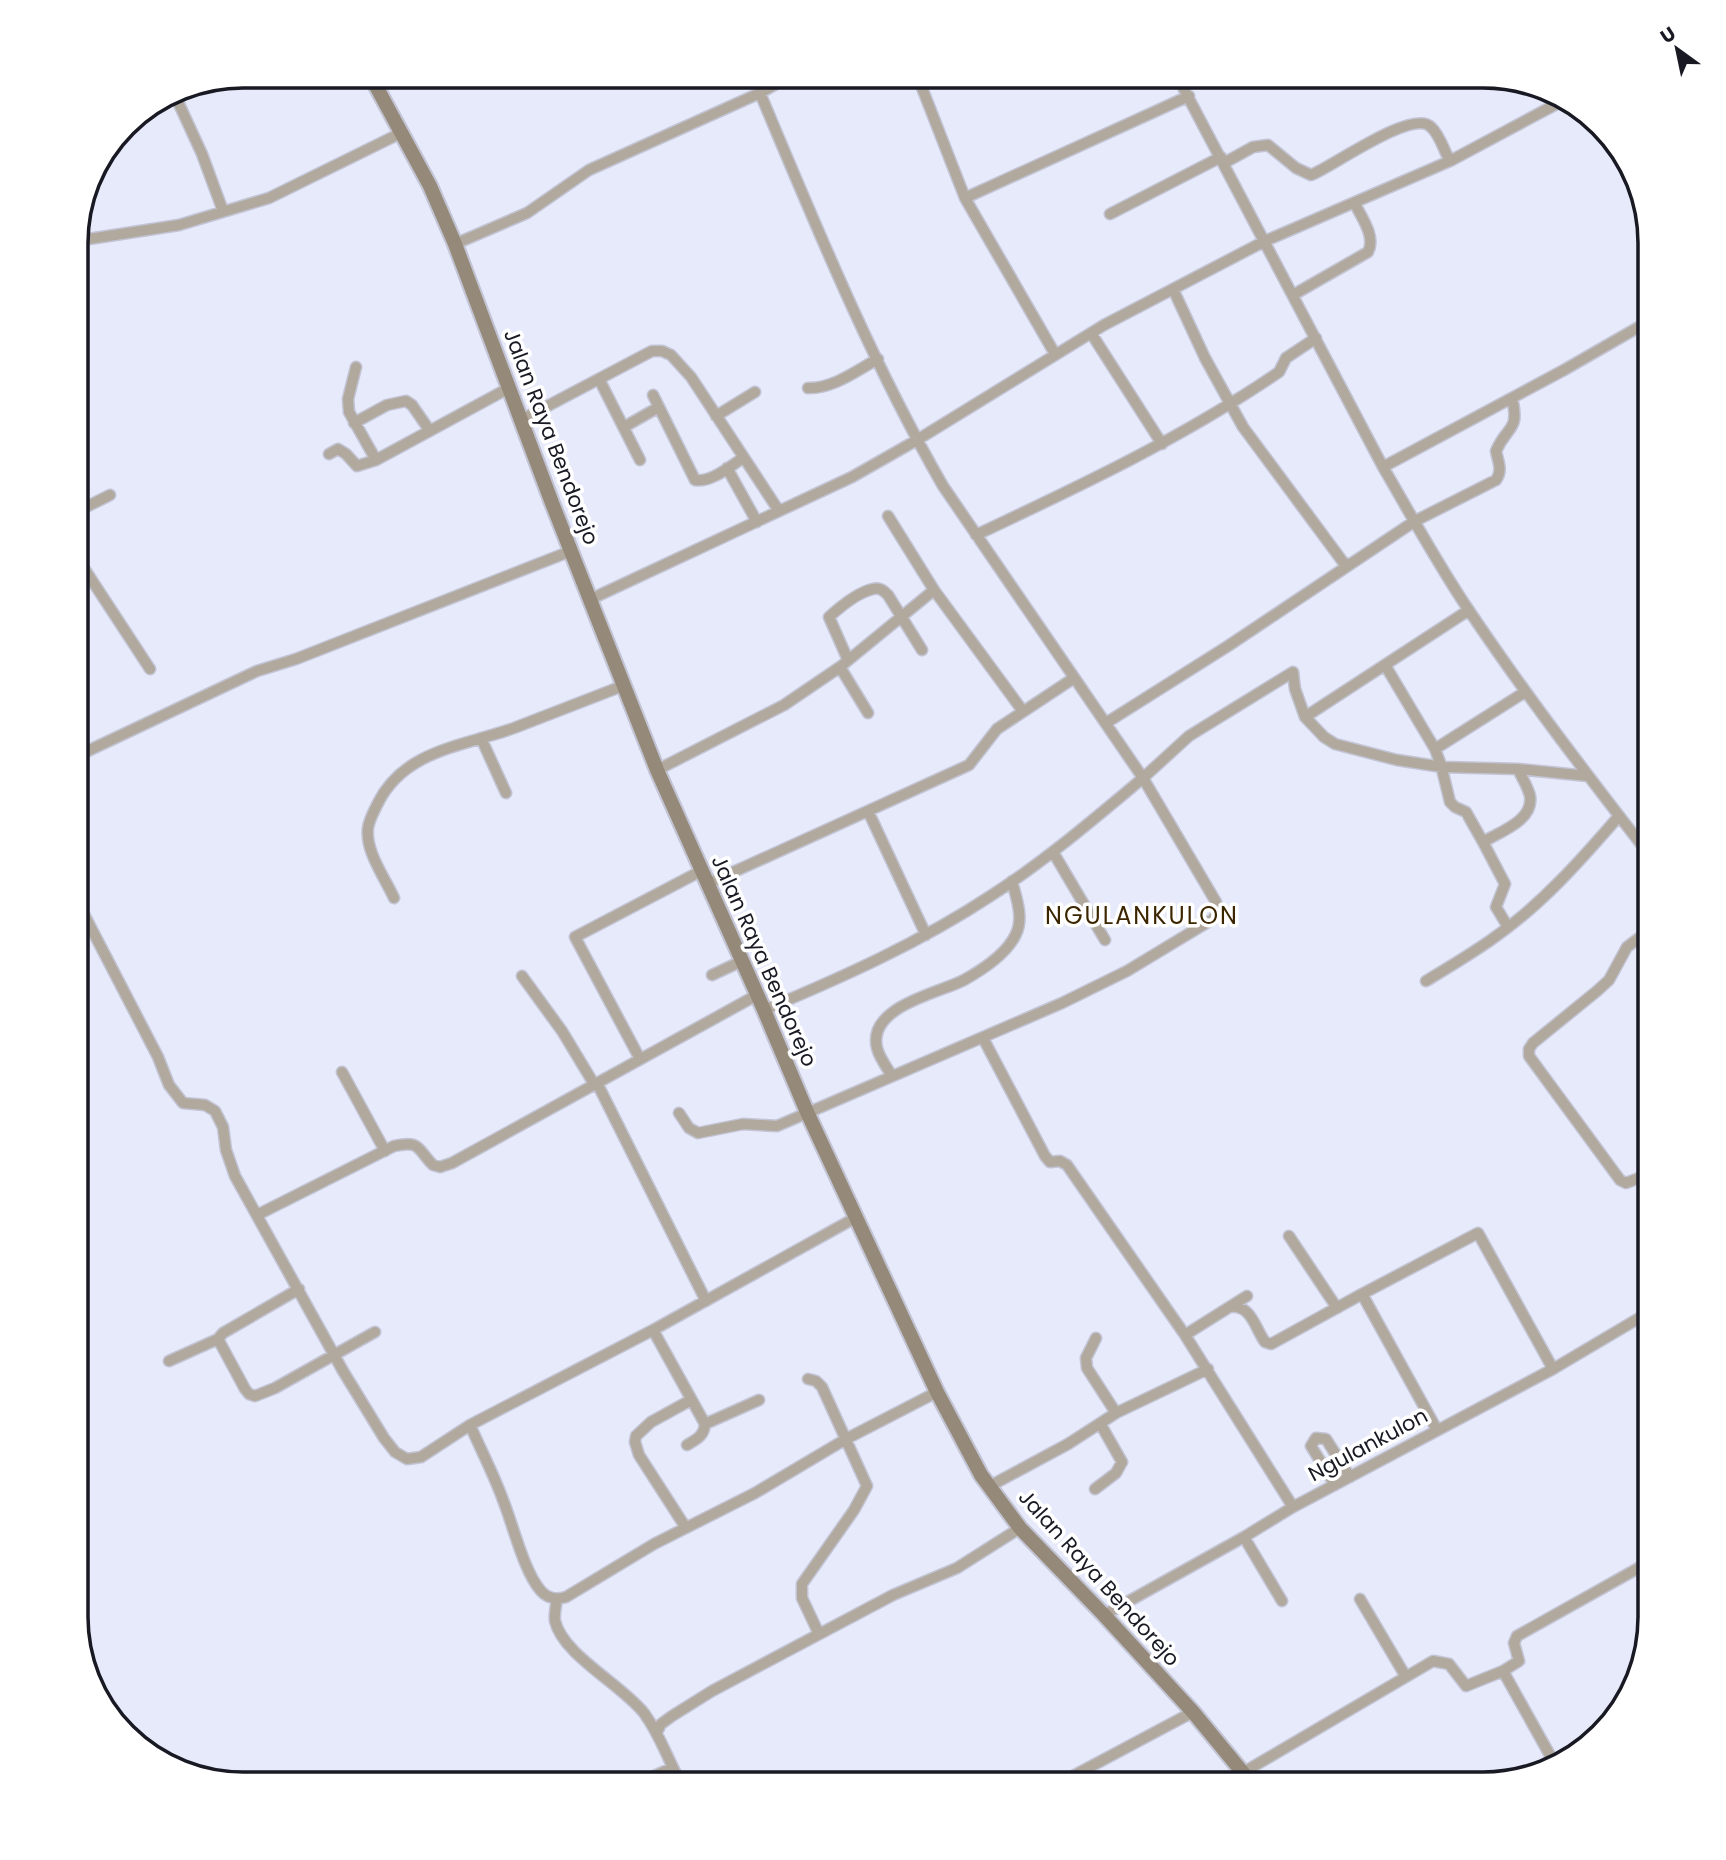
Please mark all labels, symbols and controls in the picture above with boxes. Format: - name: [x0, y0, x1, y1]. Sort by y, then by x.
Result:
- north arrow: [1642, 14, 1712, 84]
- text: U: [1655, 20, 1681, 50]
- street label: Jalan Raya Bendorejo: [497, 325, 606, 549]
- street label: Jalan Raya Bendorejo: [705, 850, 824, 1071]
- district label: NGULANKULON: [1045, 899, 1239, 932]
- street label: Ngulankulon: [1303, 1401, 1433, 1488]
- street label: Jalan Raya Bendorejo: [1012, 1483, 1187, 1672]

